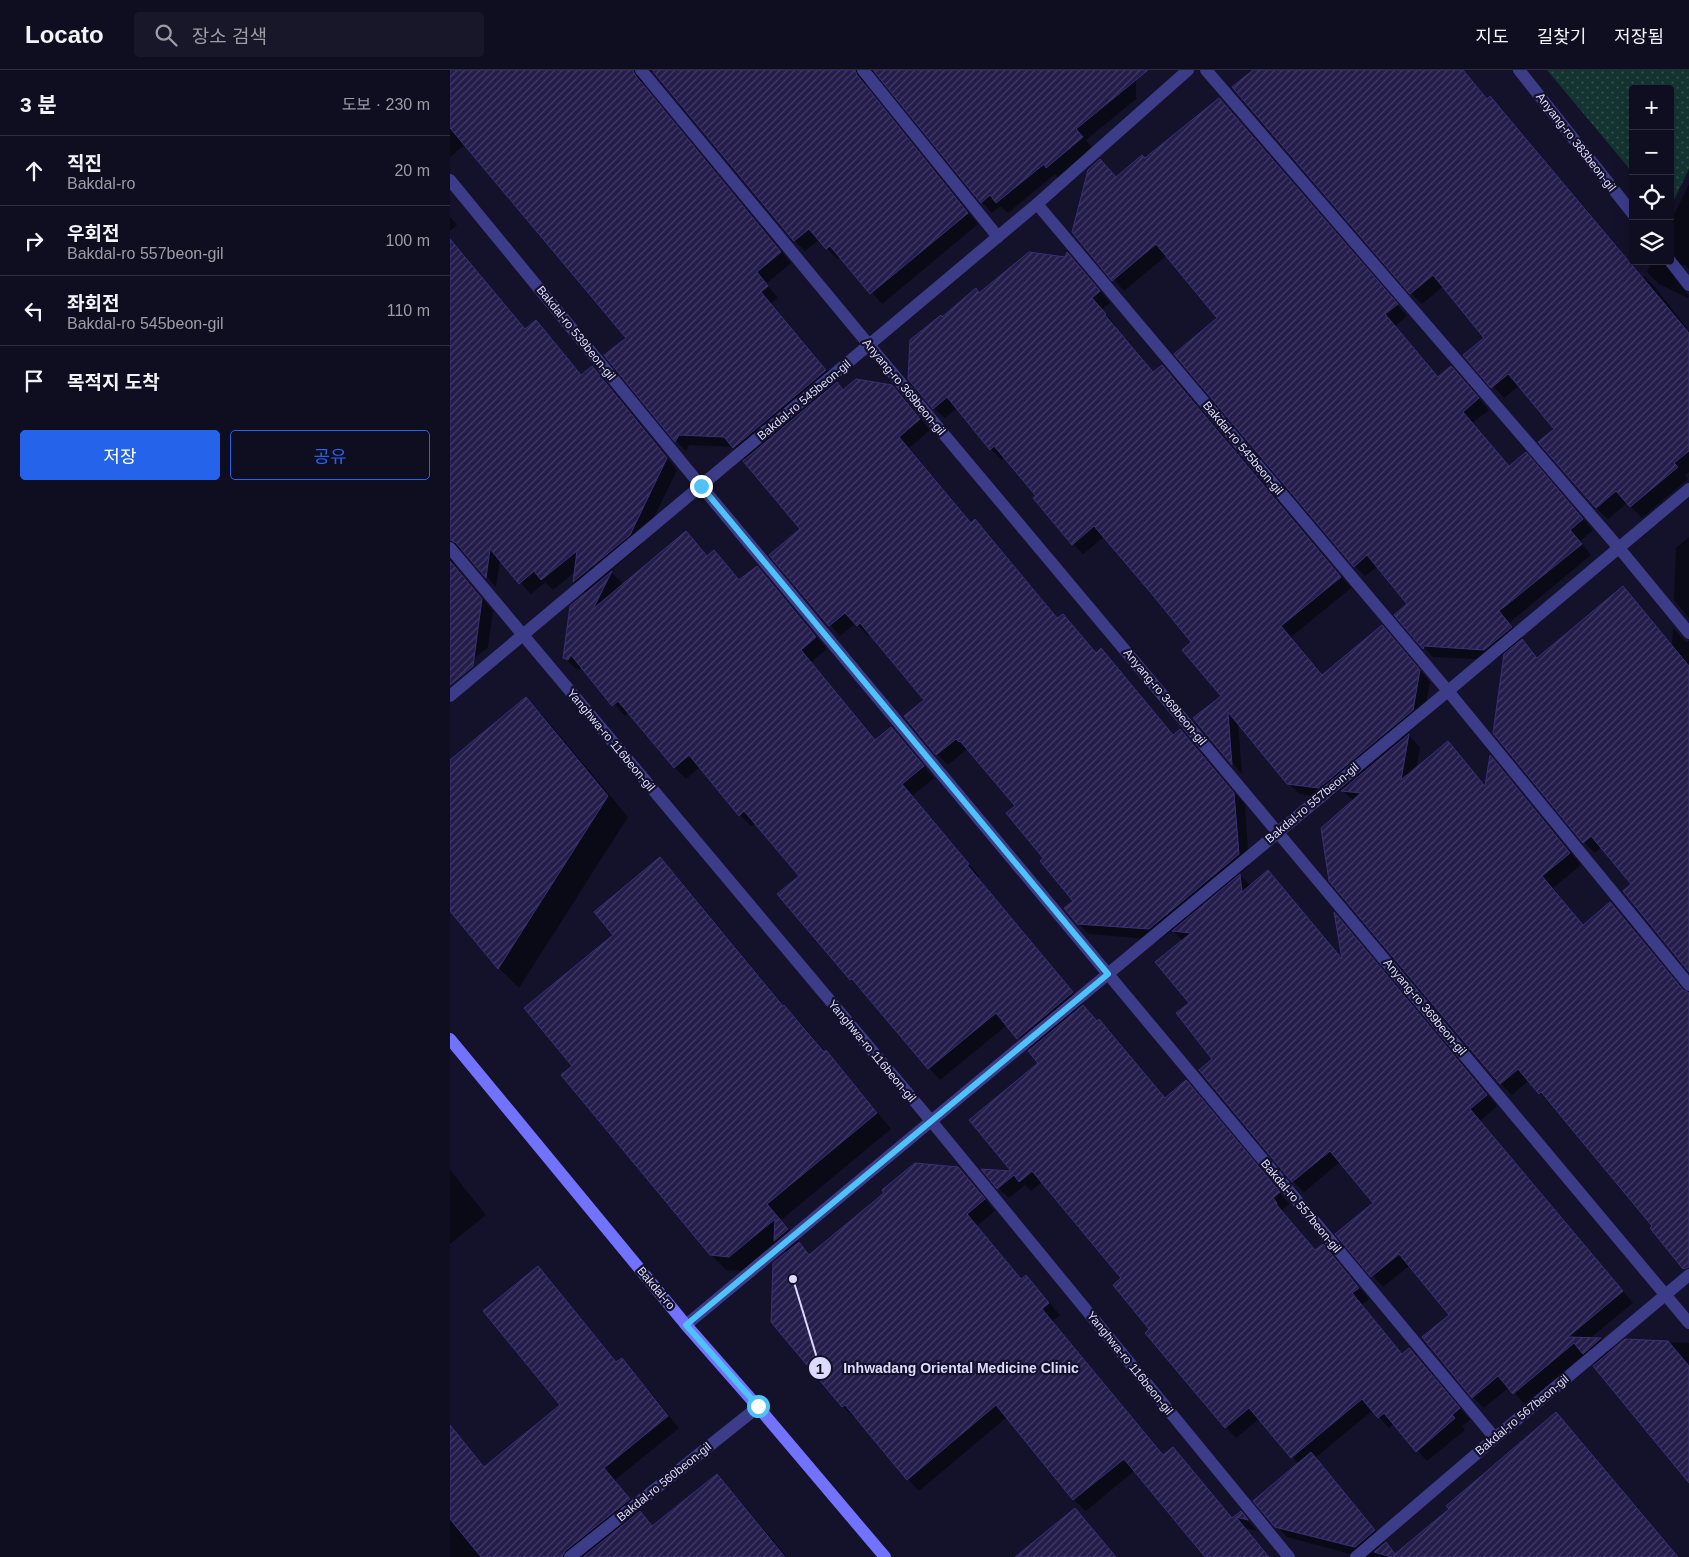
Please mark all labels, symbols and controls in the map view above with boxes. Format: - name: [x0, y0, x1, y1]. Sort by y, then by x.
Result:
- search box: [134, 12, 484, 57]
- text: Locato: [25, 21, 104, 48]
- icon: search: [152, 21, 180, 49]
- text: 장소 검색: [192, 26, 267, 47]
- text: 지도: [1476, 27, 1509, 47]
- text: 길찾기: [1537, 27, 1586, 47]
- text: 저장됨: [1614, 27, 1664, 47]
- map controls: [1629, 85, 1674, 265]
- button: +: [1629, 85, 1674, 130]
- street label: Anyang-ro 383beon-gil: [1533, 90, 1619, 194]
- text: 3 분: [20, 93, 57, 116]
- text: 도보 · 230 m: [342, 96, 430, 113]
- button: −: [1629, 130, 1674, 175]
- text: 직진: [67, 153, 102, 174]
- icon: ahead: [20, 157, 48, 185]
- text: 20 m: [394, 162, 430, 179]
- text: Bakdal-ro: [67, 175, 135, 192]
- button: locate: [1629, 175, 1674, 220]
- button: layers: [1629, 220, 1674, 265]
- text: 우회전: [67, 223, 119, 244]
- icon: right: [20, 227, 48, 255]
- text: 100 m: [386, 232, 430, 249]
- text: Bakdal-ro 557beon-gil: [67, 245, 224, 262]
- street label: Bakdal-ro 539beon-gil: [534, 283, 618, 383]
- text: 좌회전: [67, 293, 119, 314]
- icon: left: [20, 297, 48, 325]
- text: 110 m: [387, 302, 430, 319]
- text: Bakdal-ro 545beon-gil: [67, 315, 224, 332]
- street label: Anyang-ro 369beon-gil: [860, 336, 948, 438]
- street label: Bakdal-ro 545beon-gil: [755, 357, 853, 443]
- icon: arrive: [20, 367, 48, 395]
- text: 목적지 도착: [67, 372, 160, 393]
- street label: Bakdal-ro 545beon-gil: [1200, 399, 1286, 497]
- button: 저장: [20, 430, 220, 480]
- button: 공유: [230, 430, 430, 480]
- route end: [690, 475, 713, 498]
- street label: Anyang-ro 369beon-gil: [1121, 646, 1209, 748]
- street label: Yanghwa-ro 116beon-gil: [564, 686, 658, 794]
- street label: Bakdal-ro 557beon-gil: [1263, 760, 1361, 846]
- street label: Anyang-ro 369beon-gil: [1381, 956, 1469, 1058]
- street label: Yanghwa-ro 116beon-gil: [825, 997, 919, 1105]
- street label: Bakdal-ro 557beon-gil: [1258, 1157, 1344, 1255]
- street label: Bakdal-ro: [634, 1264, 678, 1312]
- street label: Yanghwa-ro 116beon-gil: [1084, 1308, 1176, 1418]
- callout: Inhwadang Oriental Medicine Clinic: [808, 1354, 1089, 1383]
- text: 1: [816, 1360, 824, 1377]
- text: Inhwadang Oriental Medicine Clinic: [843, 1360, 1079, 1376]
- street label: Bakdal-ro 567beon-gil: [1473, 1372, 1571, 1458]
- route start: [747, 1395, 770, 1418]
- street label: Bakdal-ro 560beon-gil: [614, 1440, 714, 1524]

